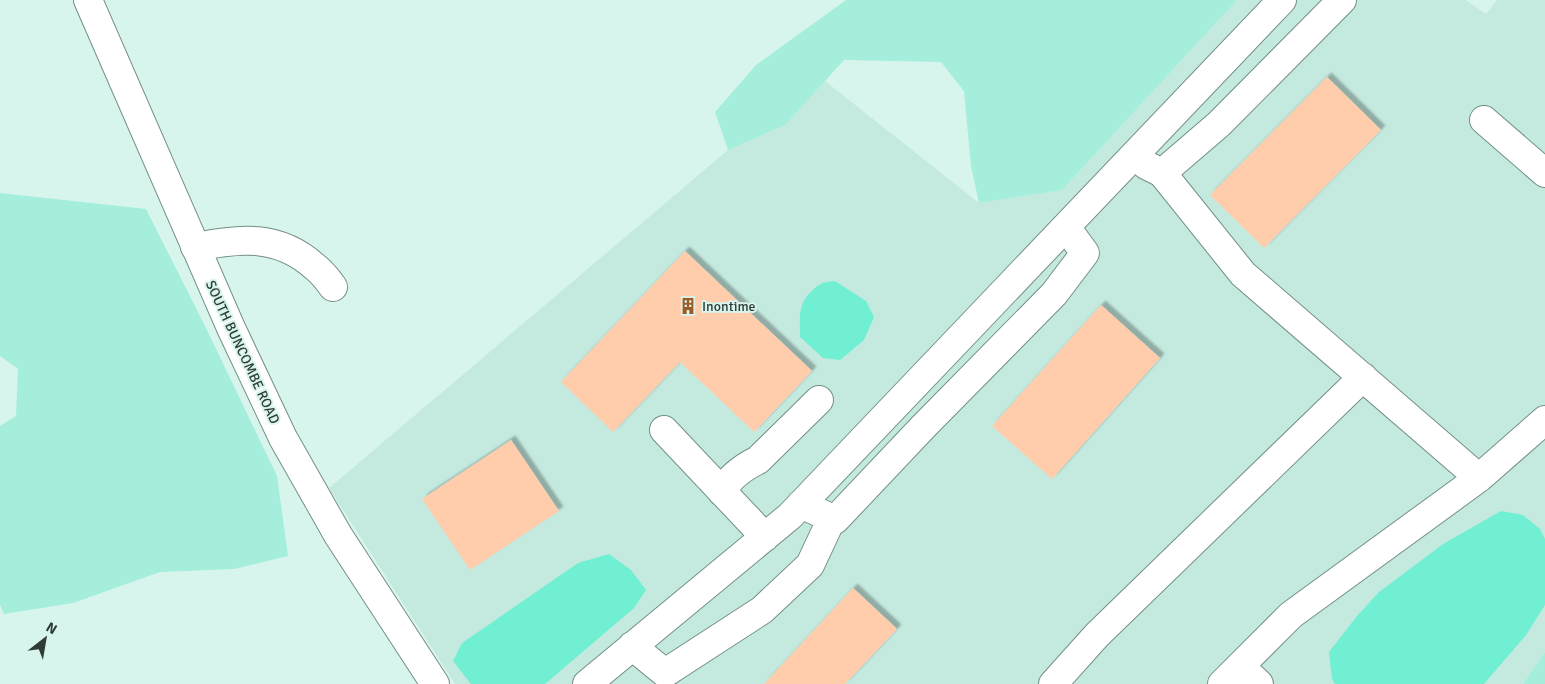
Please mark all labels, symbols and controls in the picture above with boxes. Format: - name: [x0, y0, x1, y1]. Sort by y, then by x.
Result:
- street label: SOUTH BUNCOMBE ROAD: [202, 278, 283, 427]
- building icon: Inontime: [678, 296, 698, 316]
- place label: Inontime: [702, 298, 756, 315]
- north arrow: [20, 614, 70, 664]
- text: N: [43, 618, 60, 638]

